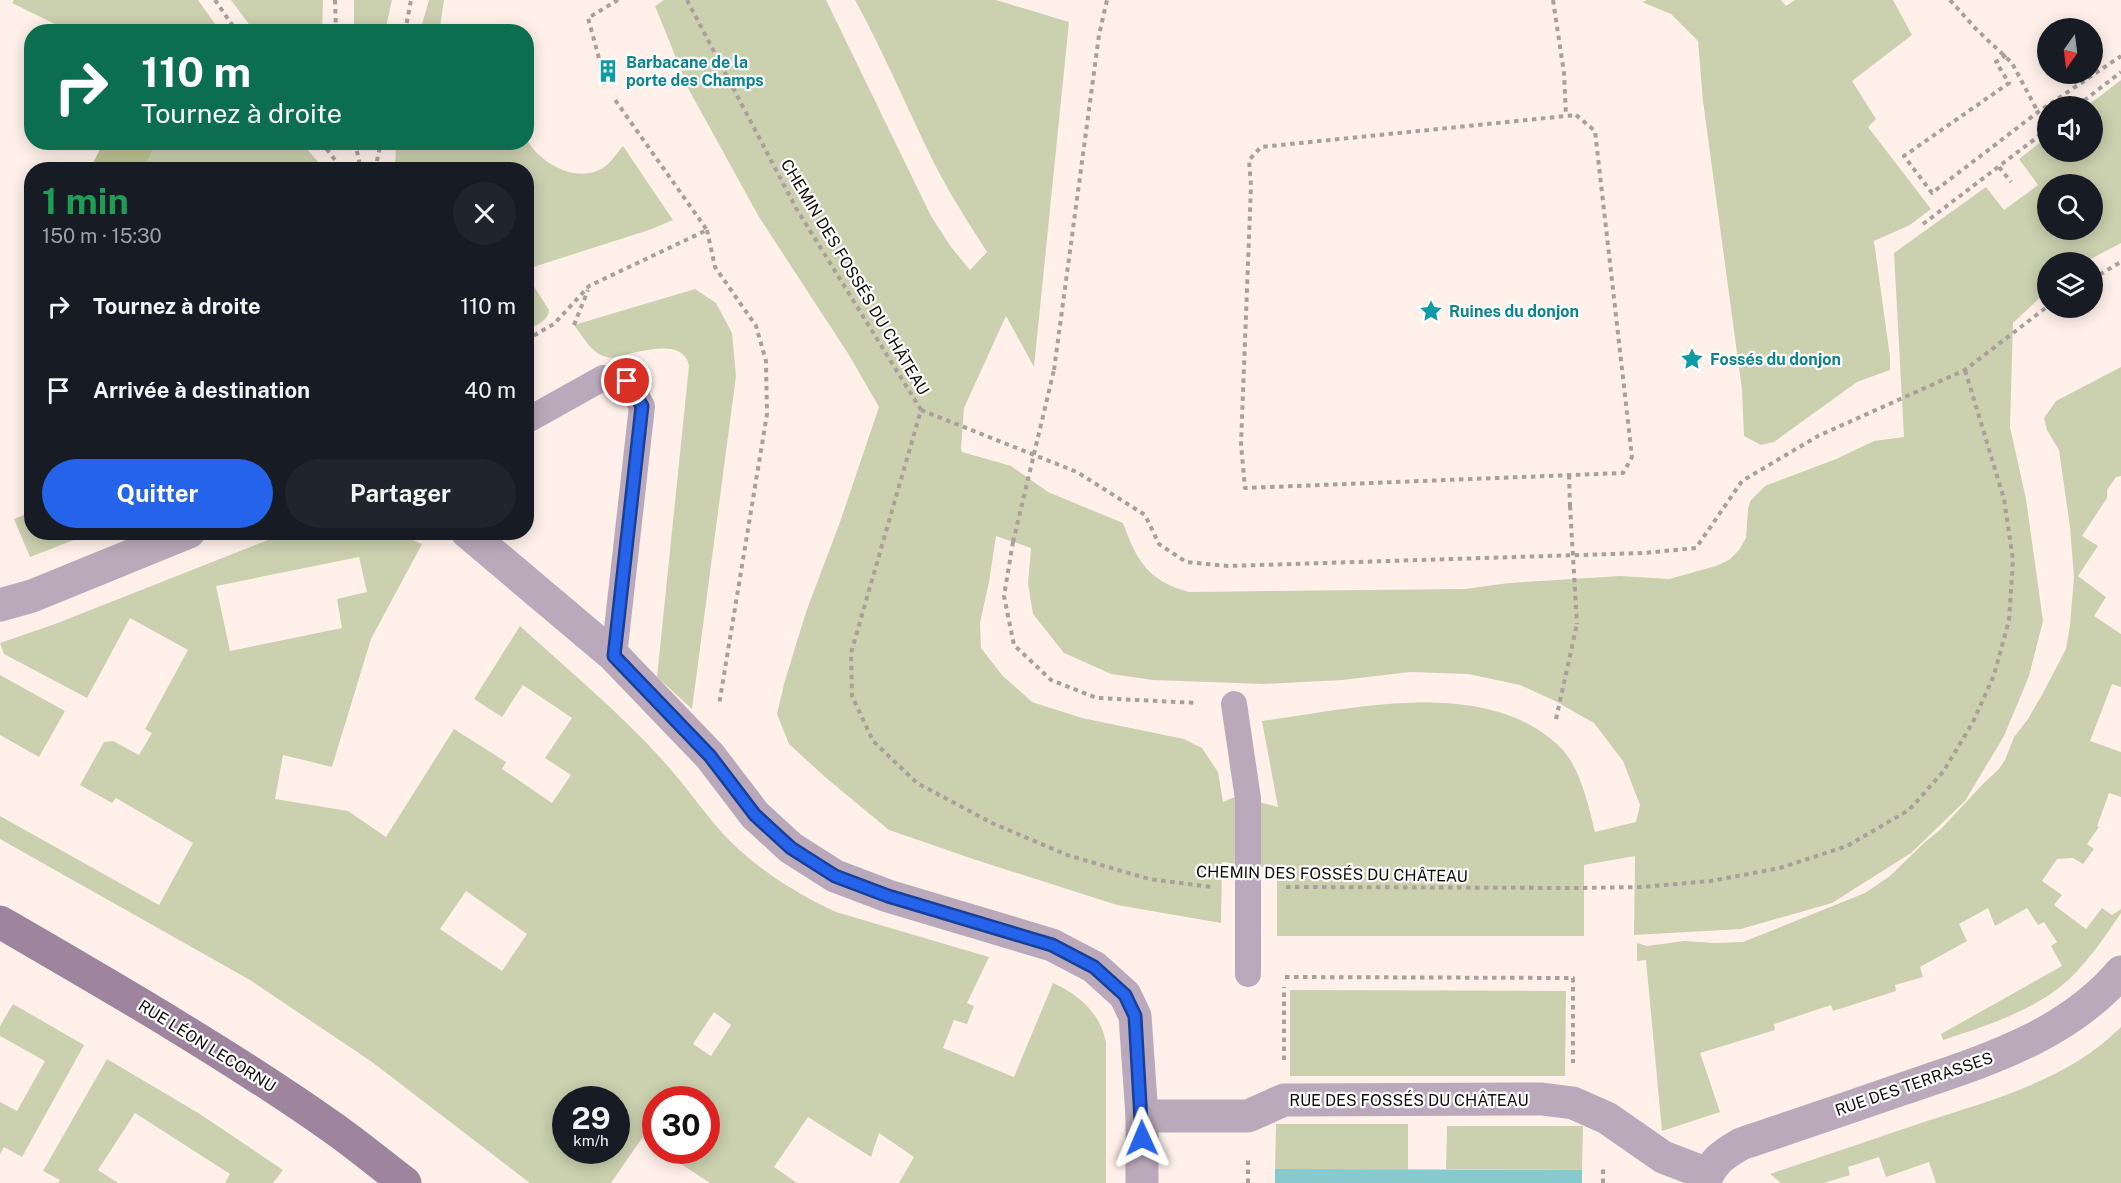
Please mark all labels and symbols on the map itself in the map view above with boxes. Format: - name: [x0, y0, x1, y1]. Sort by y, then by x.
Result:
- north arrow: [2037, 18, 2103, 84]
- place label: Barbacane de la porte des Champs: [626, 53, 764, 90]
- building icon: Barbacane de la porte des Champs: [595, 58, 621, 84]
- street label: CHEMIN DES FOSSÉS DU CHÂTEAU: [777, 155, 934, 398]
- place icon: Ruines du donjon: [1418, 298, 1444, 324]
- place label: Ruines du donjon: [1449, 302, 1579, 321]
- place icon: Fossés du donjon: [1679, 346, 1705, 372]
- place label: Fossés du donjon: [1710, 350, 1841, 369]
- pin: [601, 355, 652, 406]
- street label: CHEMIN DES FOSSÉS DU CHÂTEAU: [1196, 861, 1468, 886]
- street label: RUE LÉON LECORNU: [135, 995, 280, 1096]
- street label: RUE DES TERRASSES: [1833, 1048, 1995, 1120]
- speed limit sign: 30: [642, 1086, 720, 1164]
- street label: RUE DES FOSSÉS DU CHÂTEAU: [1289, 1090, 1529, 1110]
- position arrow: [1110, 1106, 1174, 1170]

